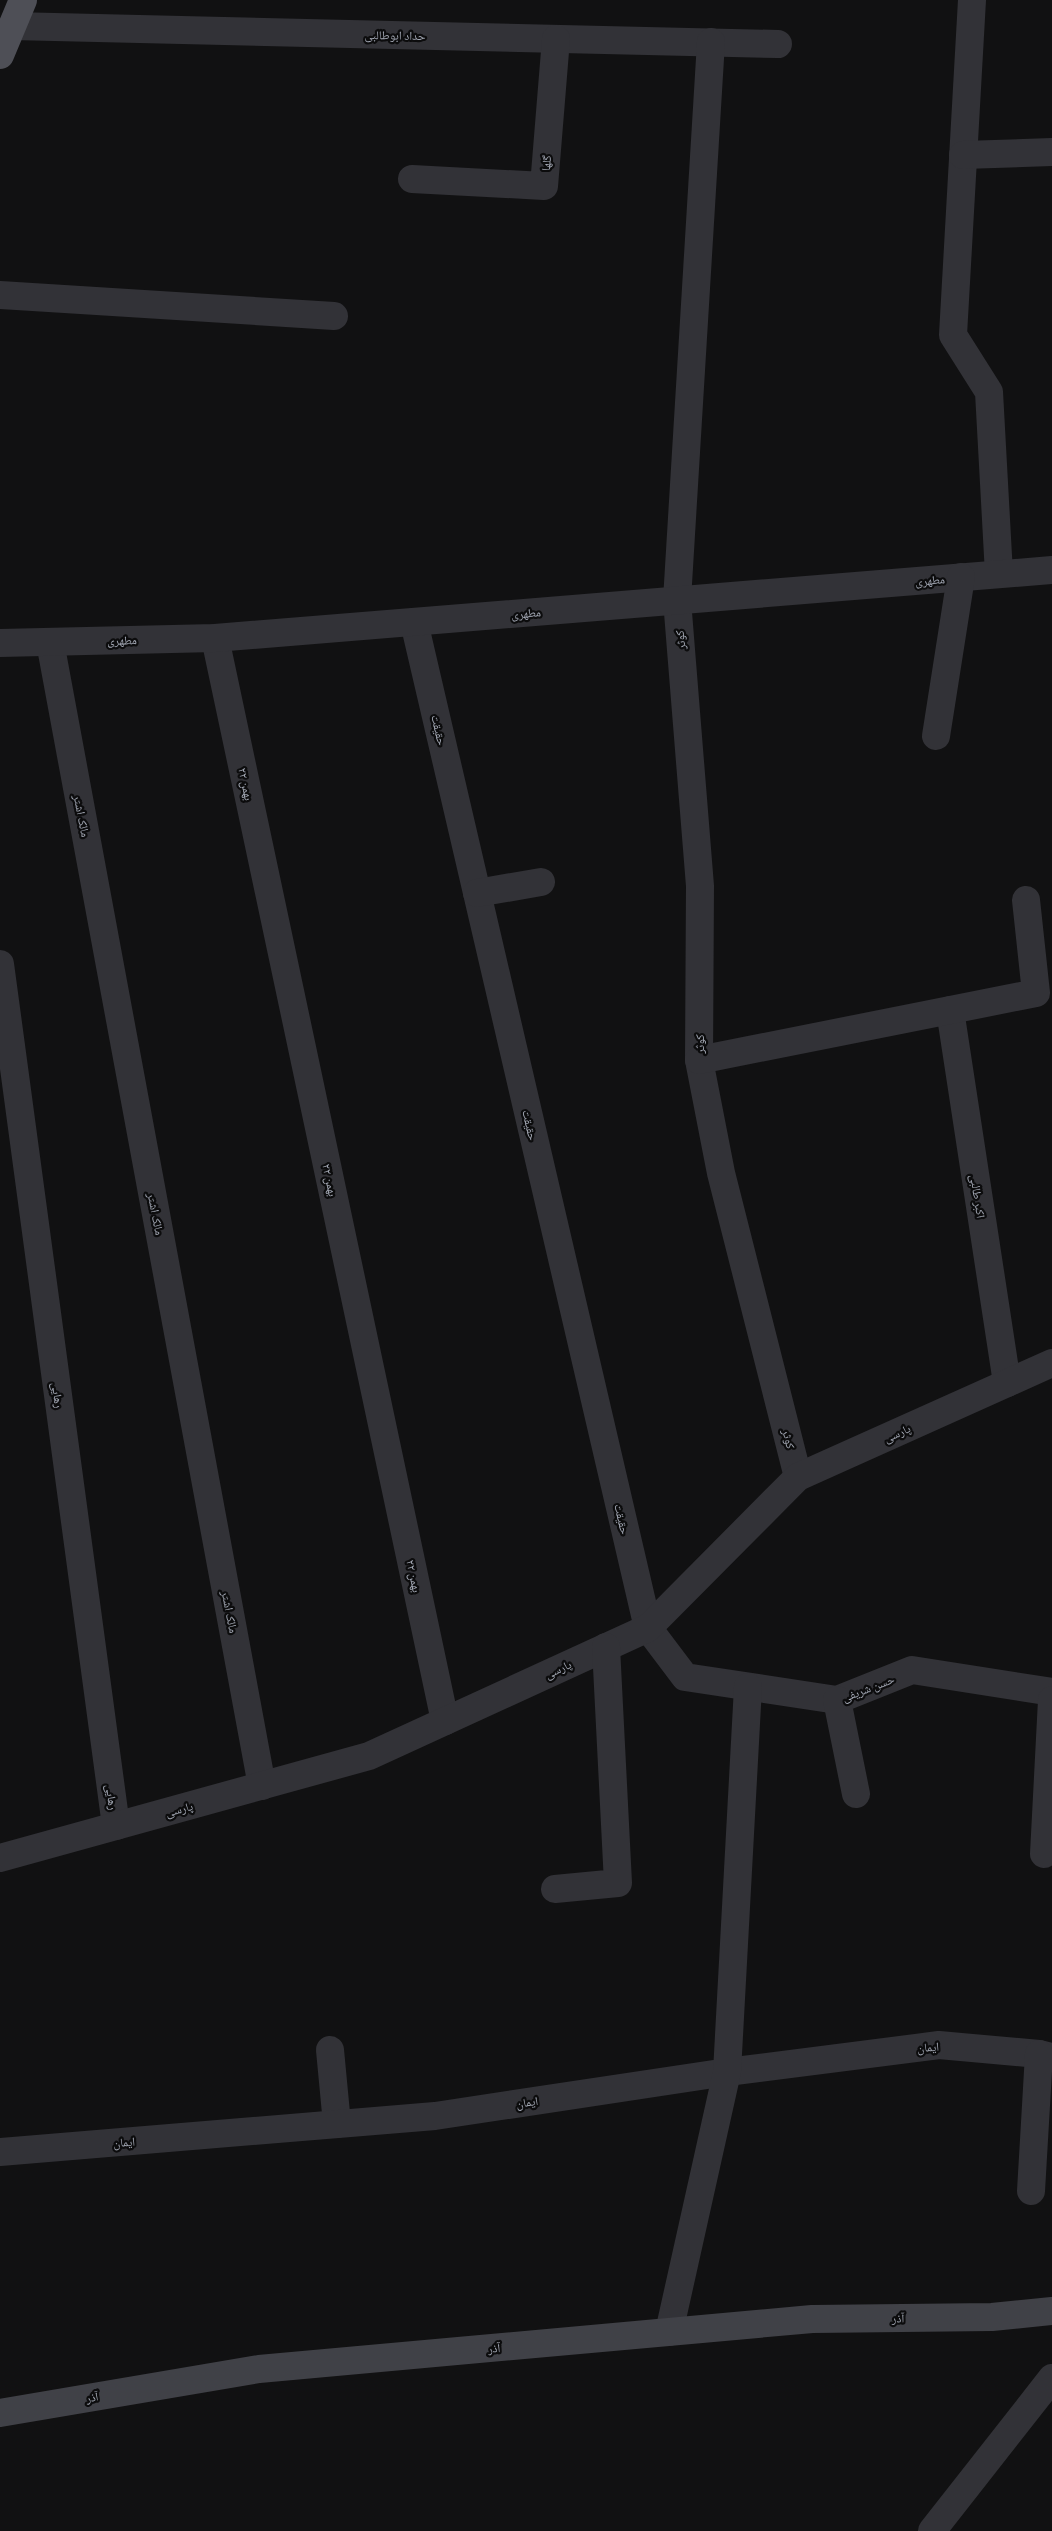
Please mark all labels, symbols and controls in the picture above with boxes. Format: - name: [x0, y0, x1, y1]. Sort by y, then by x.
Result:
- street label: حداد ابوطالبی: [364, 25, 426, 45]
- street label: گلها: [536, 154, 556, 172]
- street label: مطهری: [914, 569, 946, 591]
- street label: مطهری: [510, 602, 542, 624]
- street label: کوثر: [670, 629, 690, 652]
- street label: مطهری: [107, 630, 137, 650]
- street label: حقیقت: [426, 713, 452, 748]
- street label: ۲۲ بهمن: [233, 766, 259, 802]
- street label: مالک اشتر: [68, 792, 95, 839]
- street label: کوثر: [690, 1034, 709, 1055]
- street label: حقیقت: [517, 1108, 543, 1143]
- street label: ۲۲ بهمن: [317, 1162, 343, 1198]
- street label: اکبر طالبی: [965, 1173, 991, 1219]
- street label: مالک اشتر: [142, 1190, 169, 1237]
- street label: رهایی: [47, 1381, 69, 1410]
- street label: پارسی: [880, 1418, 914, 1447]
- street label: کوثر: [777, 1426, 801, 1451]
- street label: حقیقت: [609, 1502, 635, 1537]
- street label: ۲۲ بهمن: [401, 1558, 427, 1594]
- street label: مالک اشتر: [216, 1588, 243, 1635]
- street label: پارسی: [541, 1654, 575, 1684]
- street label: حسن شریفی: [839, 1669, 897, 1707]
- street label: رهایی: [101, 1783, 123, 1812]
- street label: پارسی: [163, 1796, 195, 1822]
- street label: ایمان: [916, 2037, 940, 2057]
- street label: ایمان: [515, 2091, 539, 2113]
- street label: ایمان: [112, 2132, 136, 2152]
- street label: آذر: [891, 2308, 905, 2328]
- street label: آذر: [486, 2338, 502, 2358]
- street label: آذر: [83, 2386, 101, 2408]

